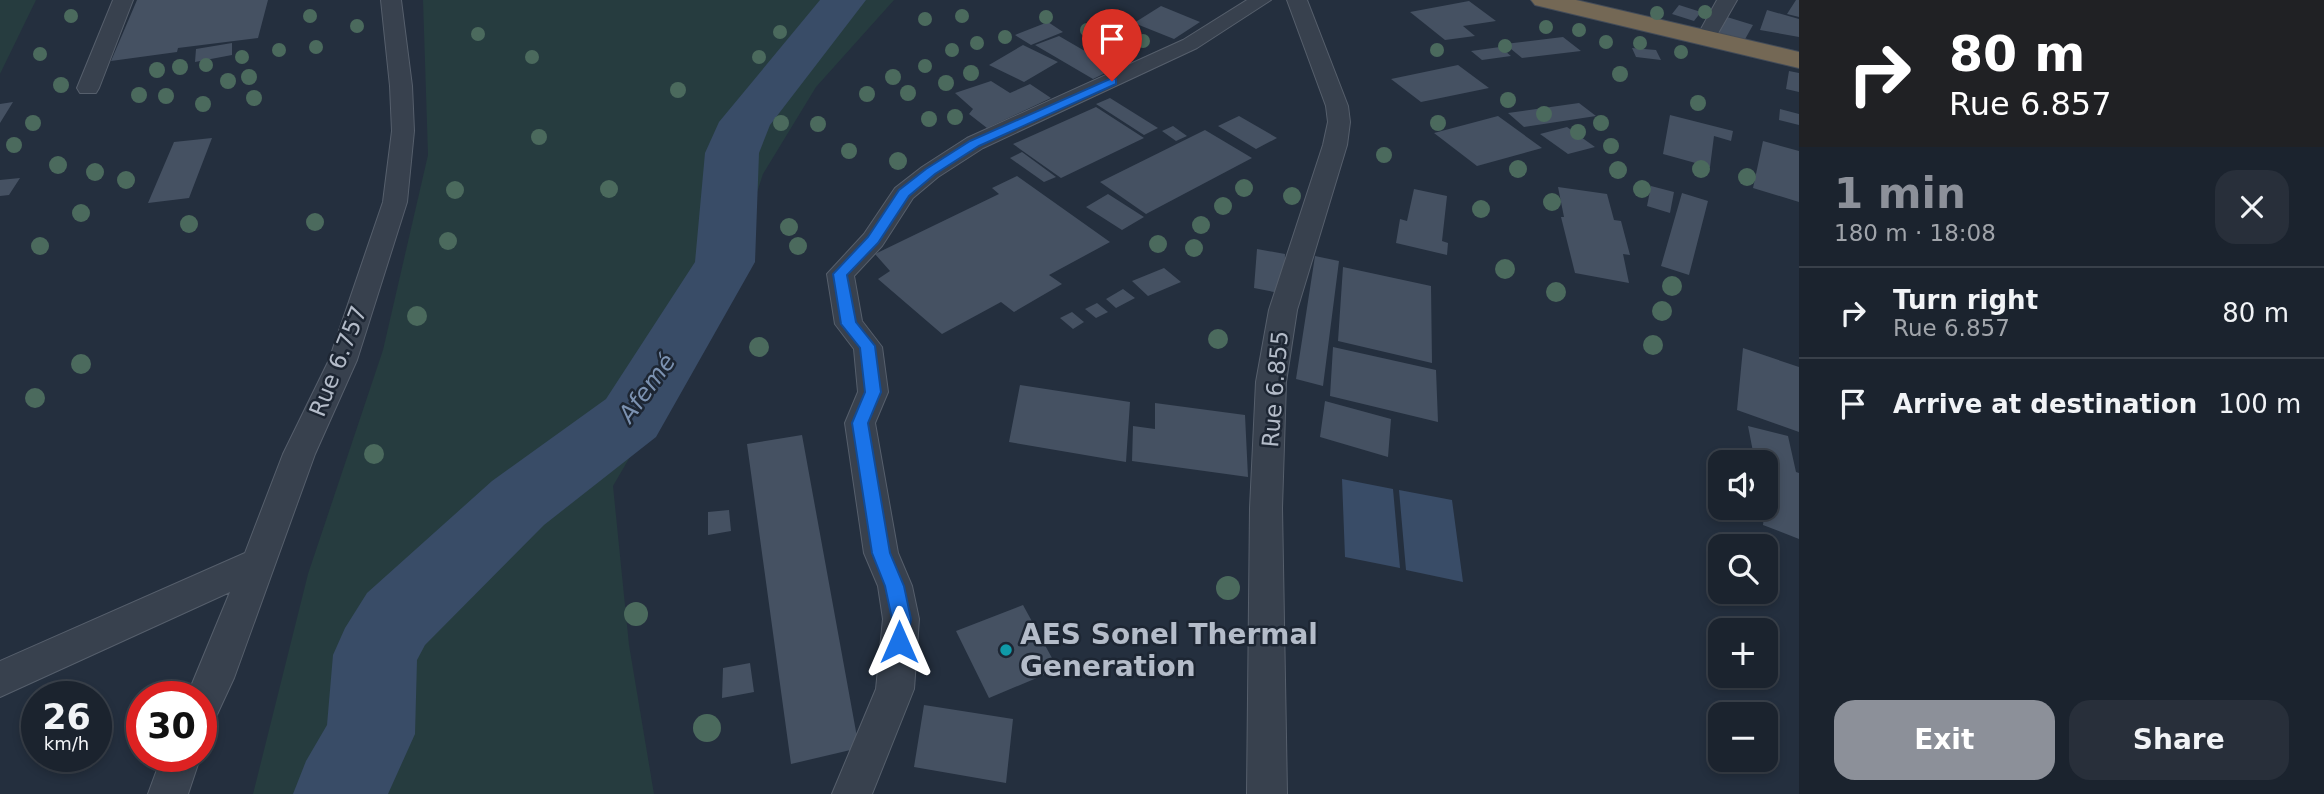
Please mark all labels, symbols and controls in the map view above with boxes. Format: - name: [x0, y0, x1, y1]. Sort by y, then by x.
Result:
- pin: [1082, 9, 1142, 81]
- icon: arrive: [1093, 20, 1131, 58]
- text: 80 m: [1949, 26, 2085, 83]
- icon: right: [1834, 28, 1925, 119]
- text: Rue 6.857: [1949, 85, 2112, 123]
- text: 1 min: [1834, 169, 1966, 218]
- button: close: [2215, 170, 2289, 244]
- text: 180 m · 18:08: [1834, 220, 1996, 246]
- text: Turn right: [1893, 285, 2038, 315]
- icon: right: [1834, 294, 1872, 332]
- text: 80 m: [2222, 298, 2289, 328]
- street label: Rue 6.757: [304, 302, 372, 420]
- text: Rue 6.857: [1893, 315, 2010, 341]
- street label: Rue 6.855: [1257, 330, 1293, 448]
- water label: Afemé: [612, 348, 681, 429]
- icon: arrive: [1834, 385, 1872, 423]
- text: Arrive at destination: [1893, 389, 2197, 419]
- text: 100 m: [2218, 389, 2301, 419]
- map controls: [1708, 450, 1778, 772]
- button: sound: [1708, 450, 1778, 520]
- button: search: [1708, 534, 1778, 604]
- position arrow: [862, 605, 936, 679]
- place label: AES Sonel Thermal Generation: [1020, 618, 1318, 683]
- button: +: [1708, 618, 1778, 688]
- marker: AES Sonel Thermal Generation: [998, 642, 1014, 658]
- speed limit sign: 30: [126, 681, 217, 772]
- text: 26: [42, 697, 91, 737]
- button: Exit: [1834, 700, 2055, 780]
- button: Share: [2069, 700, 2289, 780]
- button: −: [1708, 702, 1778, 772]
- text: km/h: [44, 733, 89, 754]

